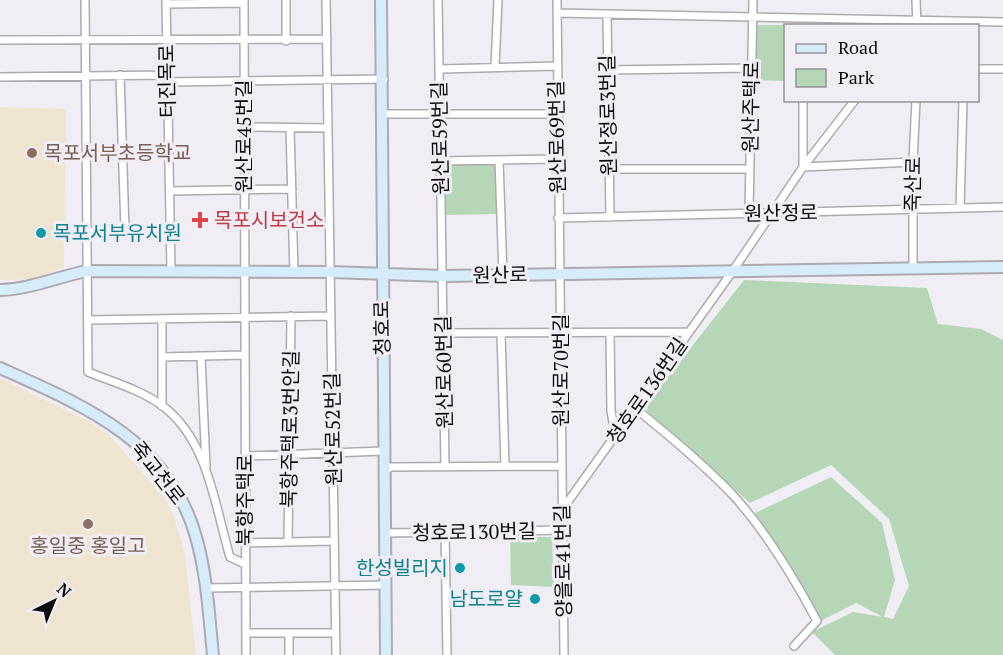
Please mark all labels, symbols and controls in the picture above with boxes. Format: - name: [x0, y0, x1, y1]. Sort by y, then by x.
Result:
- legend: [784, 24, 979, 102]
- text: Road: [838, 35, 878, 59]
- street label: 터진목로: [152, 44, 181, 118]
- street label: 원산정로3번길: [593, 54, 622, 176]
- street label: 원산주택로: [736, 61, 765, 153]
- text: Park: [838, 65, 875, 89]
- street label: 원산로45번길: [230, 79, 257, 193]
- street label: 원산로69번길: [542, 80, 571, 194]
- street label: 원산로59번길: [425, 81, 454, 195]
- place label: 목포서부초등학교: [44, 139, 191, 166]
- marker: 목포서부초등학교: [25, 146, 39, 160]
- street label: 죽산로: [899, 156, 926, 212]
- street label: 원산정로: [744, 198, 818, 227]
- place label: 목포시보건소: [214, 206, 324, 233]
- marker: 목포시보건소: [191, 211, 209, 229]
- place label: 목포서부유치원: [53, 219, 182, 246]
- marker: 목포서부유치원: [34, 226, 48, 240]
- street label: 원산로: [472, 261, 528, 288]
- street label: 청호로: [368, 300, 395, 356]
- street label: 원산로70번길: [547, 313, 574, 427]
- street label: 원산로60번길: [429, 315, 458, 429]
- street label: 청호로136번길: [600, 332, 693, 449]
- street label: 북항주택로3번안길: [275, 350, 304, 508]
- street label: 원산로52번길: [318, 372, 347, 486]
- street label: 죽교천로: [125, 435, 192, 510]
- street label: 북항주택로: [231, 454, 258, 546]
- street label: 양을로41번길: [548, 504, 577, 618]
- marker: 홍일중 홍일고: [81, 517, 95, 531]
- street label: 청호로130번길: [412, 517, 536, 546]
- place label: 홍일중 홍일고: [30, 532, 146, 559]
- place label: 한성빌리지: [356, 554, 448, 581]
- marker: 한성빌리지: [453, 561, 467, 575]
- north arrow: [24, 571, 84, 631]
- text: N: [52, 578, 76, 602]
- place label: 남도로얄: [449, 585, 523, 612]
- marker: 남도로얄: [528, 592, 542, 606]

